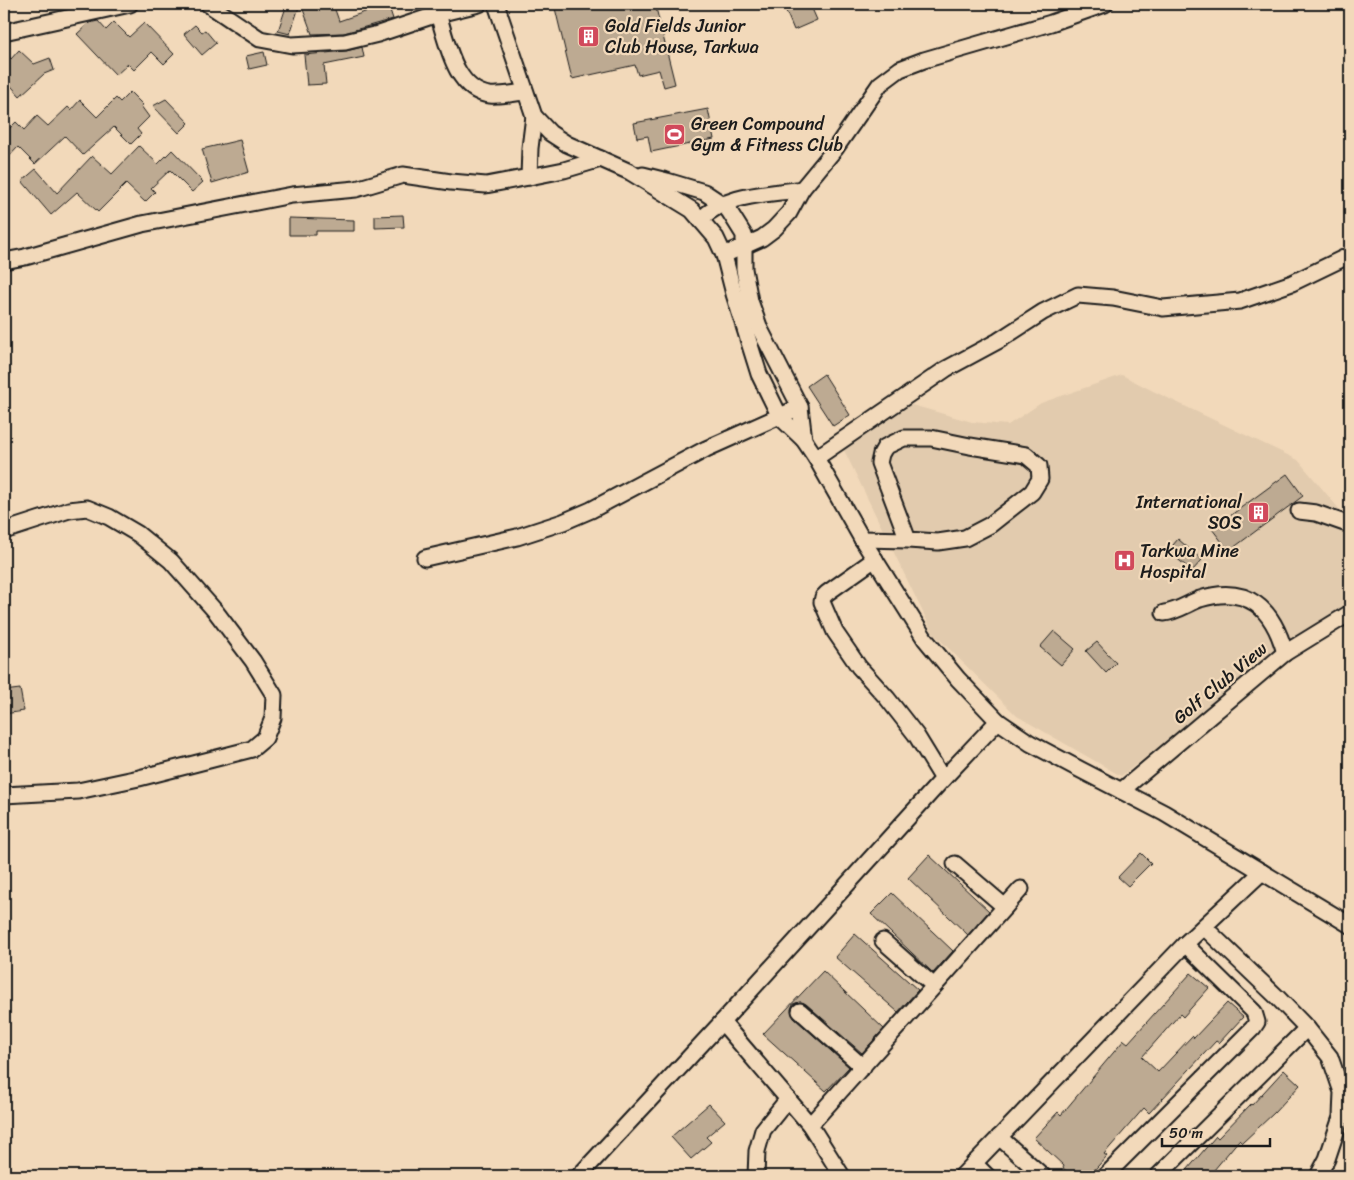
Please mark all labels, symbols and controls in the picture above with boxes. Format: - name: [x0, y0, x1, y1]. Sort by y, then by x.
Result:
- place label: Gold Fields Junior Club House, Tarkwa: [605, 10, 759, 63]
- building icon: Gold Fields Junior Club House, Tarkwa: [577, 24, 601, 48]
- place label: Green Compound Gym & Fitness Club: [691, 108, 843, 161]
- sports icon: Green Compound Gym & Fitness Club: [663, 122, 687, 146]
- place label: International SOS: [1135, 486, 1243, 539]
- building icon: International SOS: [1246, 500, 1270, 524]
- place label: Tarkwa Mine Hospital: [1140, 535, 1239, 588]
- hospital icon: Tarkwa Mine Hospital: [1112, 549, 1136, 573]
- street label: Golf Club View: [1165, 633, 1275, 733]
- scale bar: [1162, 1115, 1269, 1147]
- text: 50 m: [1169, 1120, 1204, 1146]

